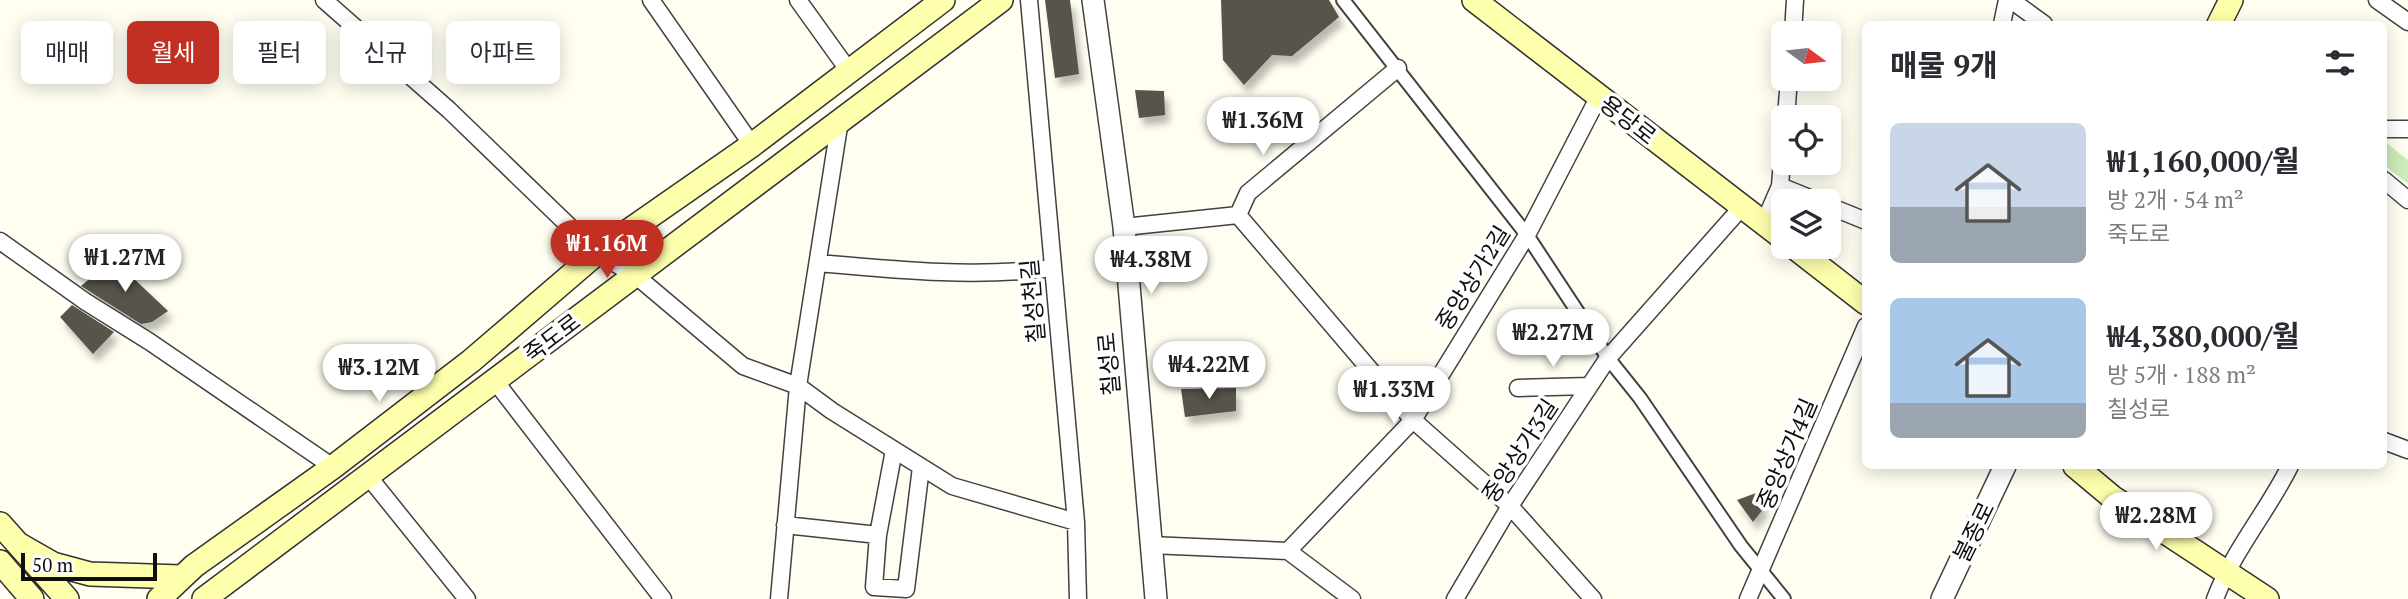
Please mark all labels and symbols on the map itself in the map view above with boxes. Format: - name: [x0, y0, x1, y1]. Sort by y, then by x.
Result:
- north arrow: [1771, 21, 1841, 91]
- street label: 용당로: [1594, 88, 1663, 151]
- pin: ₩1.36M: [1206, 97, 1320, 157]
- street label: 중앙상가2길: [1428, 219, 1517, 336]
- pin: ₩1.16M: [550, 220, 664, 280]
- pin: ₩1.27M: [68, 234, 182, 294]
- pin: ₩4.38M: [1094, 236, 1208, 296]
- street label: 칠성천길: [1013, 258, 1052, 345]
- street label: 죽도로: [517, 306, 586, 369]
- pin: ₩2.27M: [1496, 310, 1610, 369]
- street label: 칠성로: [1090, 331, 1127, 397]
- pin: ₩4.22M: [1152, 342, 1266, 401]
- pin: ₩3.12M: [322, 344, 436, 404]
- pin: ₩1.33M: [1337, 366, 1451, 426]
- street label: 중앙상가3길: [1474, 393, 1565, 509]
- street label: 중앙상가4길: [1749, 393, 1824, 514]
- pin: ₩2.28M: [2099, 492, 2213, 552]
- street label: 불종로: [1946, 496, 2001, 567]
- scale bar: [21, 550, 158, 582]

